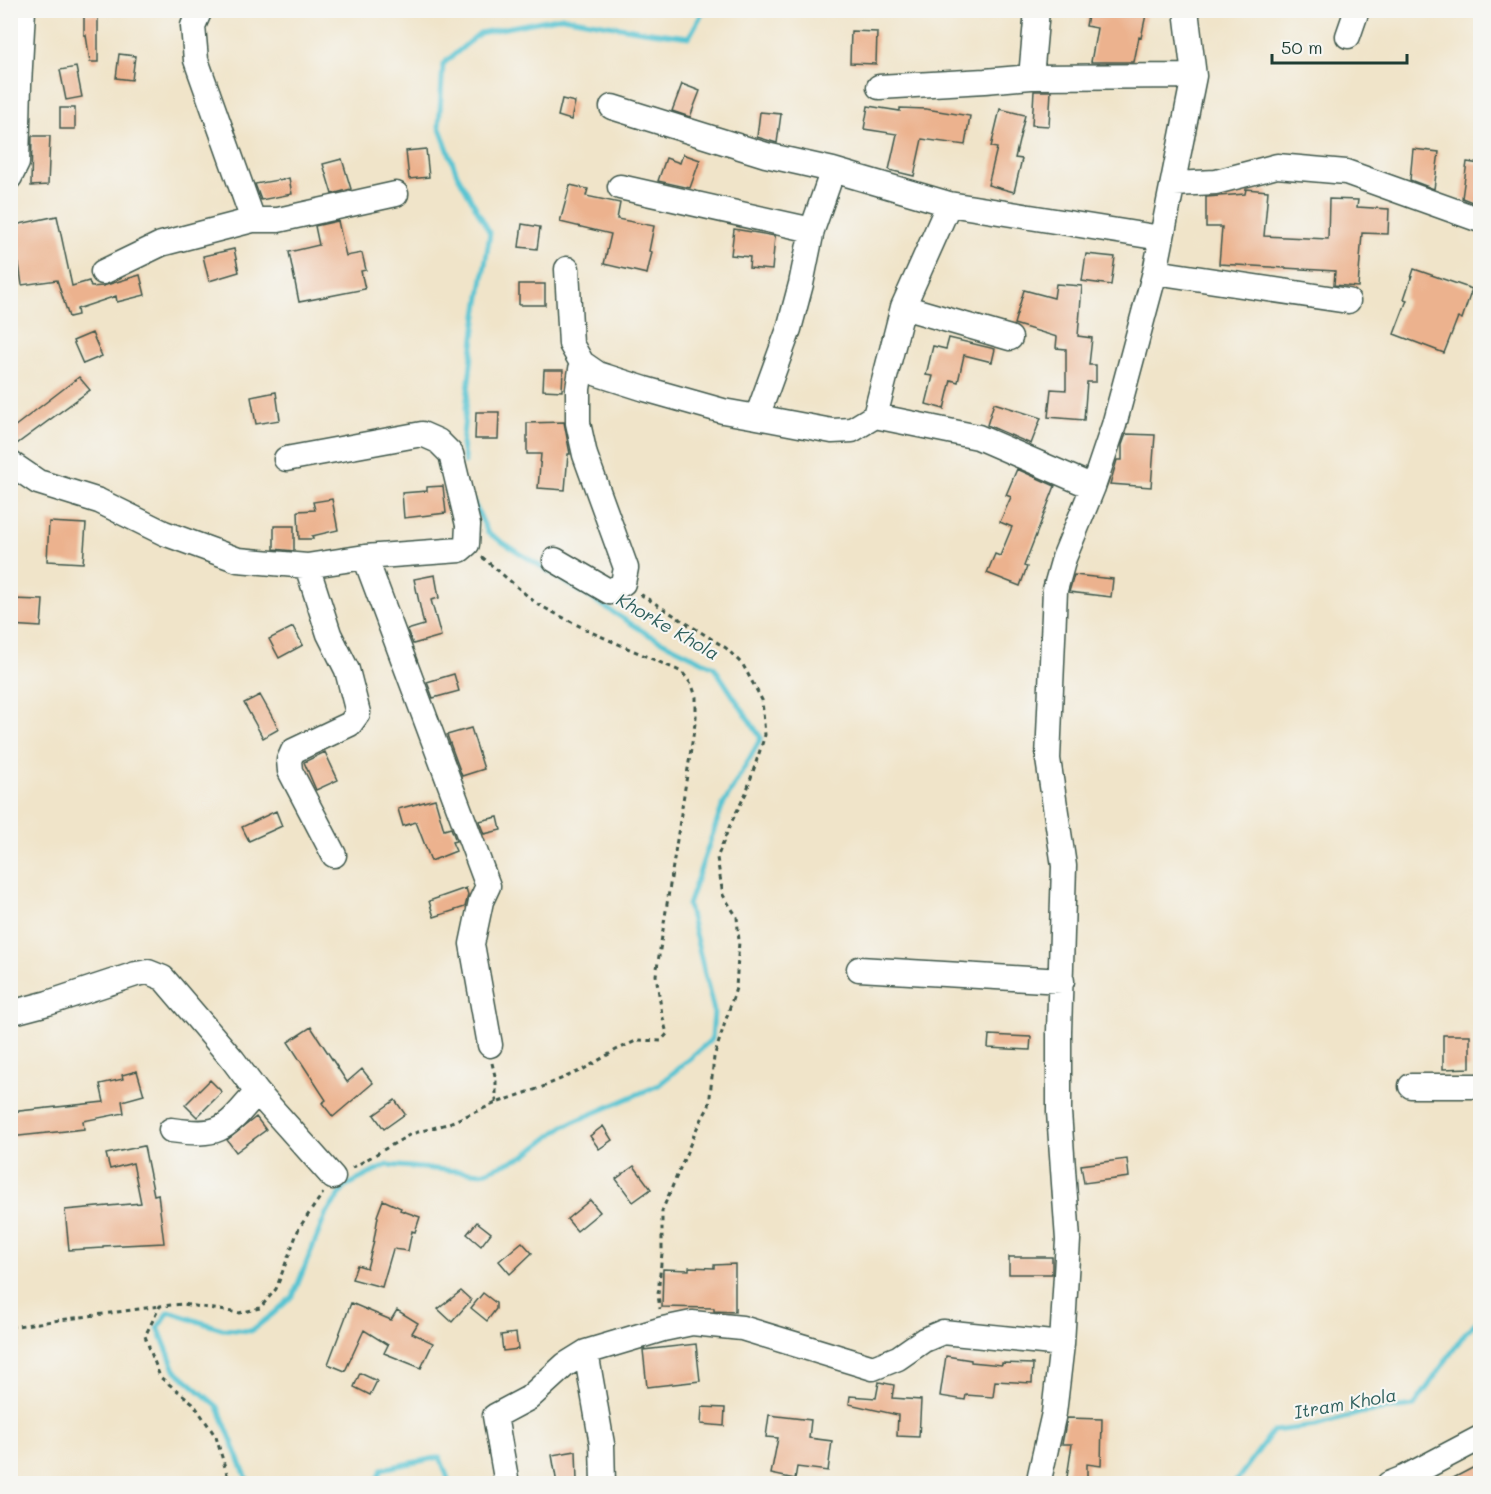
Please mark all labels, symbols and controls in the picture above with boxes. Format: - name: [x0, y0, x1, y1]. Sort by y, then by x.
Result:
- scale bar: [1272, 27, 1407, 65]
- text: 50 m: [1281, 35, 1323, 59]
- water label: Khorke Khola: [612, 587, 724, 665]
- water label: Itram Khola: [1292, 1382, 1398, 1424]

